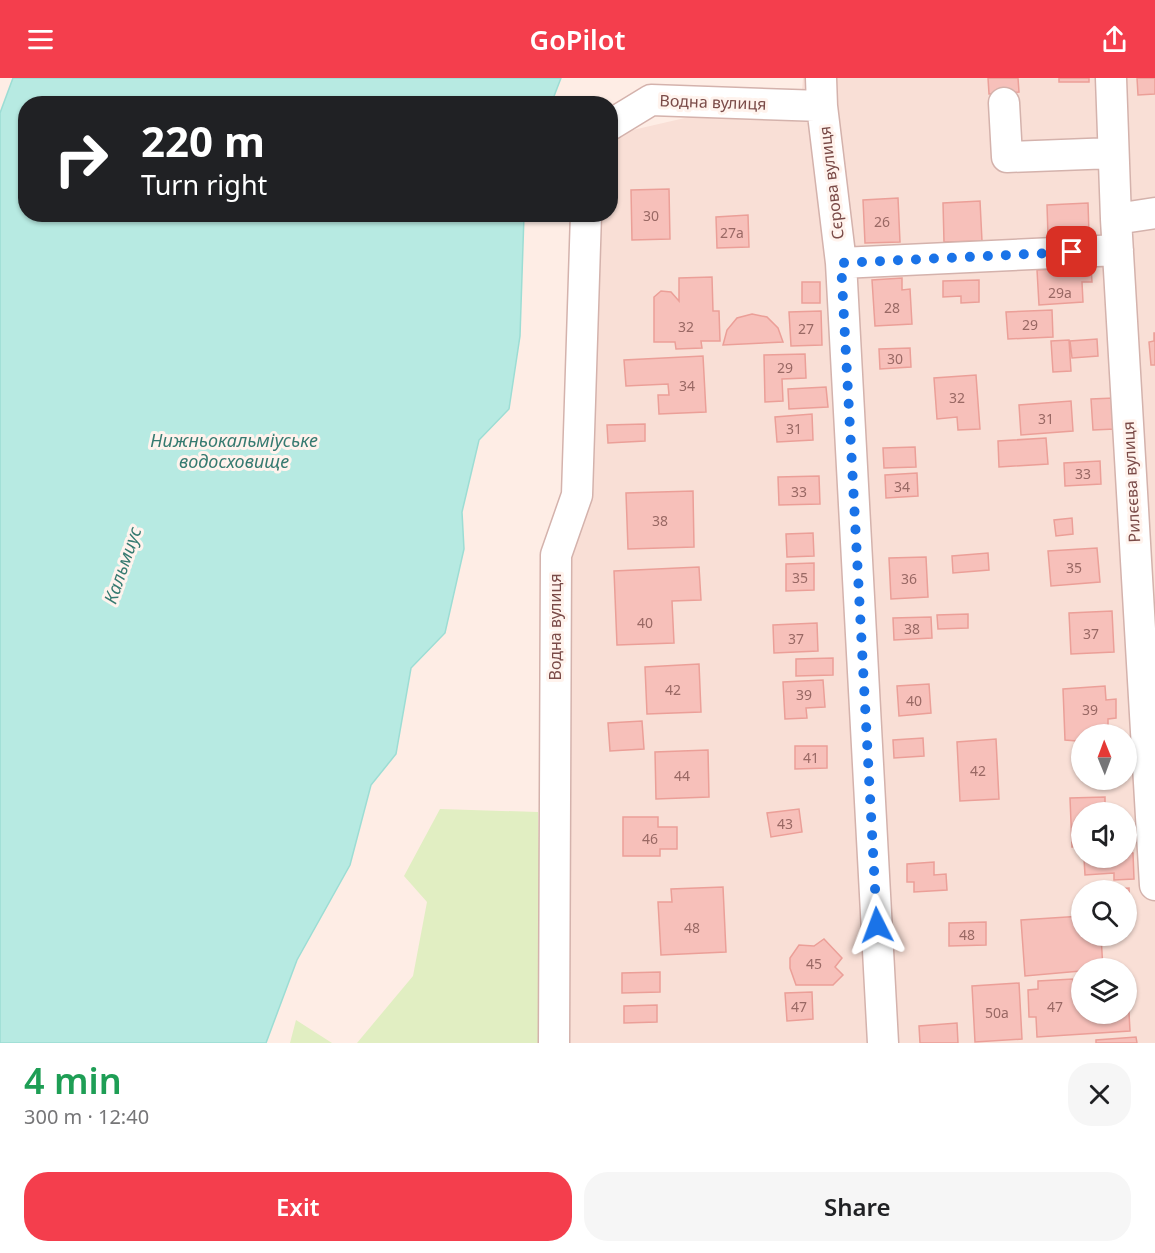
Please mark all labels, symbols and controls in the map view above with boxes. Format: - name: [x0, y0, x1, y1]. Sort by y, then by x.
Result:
- text: GoPilot: [530, 21, 625, 58]
- icon: menu: [24, 23, 57, 56]
- icon: share: [1098, 23, 1131, 56]
- street label: Водна вулиця: [659, 89, 767, 115]
- text: 220 m: [141, 112, 265, 169]
- icon: right: [42, 120, 120, 198]
- street label: Сєрова вулиця: [813, 125, 849, 241]
- text: Turn right: [141, 166, 267, 203]
- house number: 30: [643, 206, 659, 225]
- house number: 26: [874, 212, 890, 231]
- house number: 27а: [720, 223, 744, 242]
- pin: [1046, 226, 1097, 277]
- icon: arrive: [1055, 235, 1088, 268]
- house number: 29а: [1048, 283, 1072, 302]
- house number: 28: [884, 298, 900, 317]
- house number: 29: [1022, 315, 1038, 334]
- house number: 32: [678, 317, 694, 336]
- house number: 27: [798, 319, 814, 338]
- house number: 30: [887, 349, 903, 368]
- house number: 29: [777, 358, 793, 377]
- house number: 34: [679, 376, 695, 395]
- house number: 32: [949, 388, 965, 407]
- house number: 31: [1038, 409, 1054, 428]
- house number: 31: [786, 419, 802, 438]
- street label: Рилєєва вулиця: [1117, 421, 1145, 543]
- water label: Нижньокальміуське водосховище: [150, 428, 318, 473]
- house number: 33: [1075, 464, 1091, 483]
- house number: 34: [894, 477, 910, 496]
- house number: 33: [791, 482, 807, 501]
- house number: 38: [652, 511, 668, 530]
- water label: Кальмиус: [98, 523, 147, 607]
- house number: 35: [1066, 558, 1082, 577]
- house number: 35: [792, 568, 808, 587]
- house number: 36: [901, 569, 917, 588]
- street label: Водна вулиця: [544, 574, 566, 680]
- house number: 40: [637, 613, 653, 632]
- house number: 38: [904, 619, 920, 638]
- house number: 37: [1083, 624, 1099, 643]
- house number: 37: [788, 629, 804, 648]
- house number: 42: [665, 680, 681, 699]
- house number: 39: [796, 685, 812, 704]
- house number: 40: [906, 691, 922, 710]
- house number: 39: [1082, 700, 1098, 719]
- north arrow: [1071, 724, 1137, 790]
- map controls: [1071, 724, 1137, 1024]
- house number: 41: [803, 748, 819, 767]
- house number: 42: [970, 761, 986, 780]
- house number: 44: [674, 766, 690, 785]
- button: sound: [1071, 802, 1137, 868]
- house number: 43: [777, 814, 793, 833]
- house number: 46: [642, 829, 658, 848]
- button: search: [1071, 880, 1137, 946]
- position arrow: [845, 893, 909, 957]
- house number: 48: [684, 918, 700, 937]
- house number: 48: [959, 925, 975, 944]
- house number: 45: [806, 954, 822, 973]
- button: layers: [1071, 958, 1137, 1024]
- house number: 47: [791, 997, 807, 1016]
- house number: 47: [1047, 997, 1063, 1016]
- house number: 50а: [985, 1003, 1009, 1022]
- text: 4 min: [24, 1056, 122, 1105]
- button: close: [1068, 1063, 1131, 1126]
- text: 300 m · 12:40: [24, 1103, 149, 1130]
- button: Exit: [24, 1172, 572, 1241]
- button: Share: [584, 1172, 1131, 1241]

